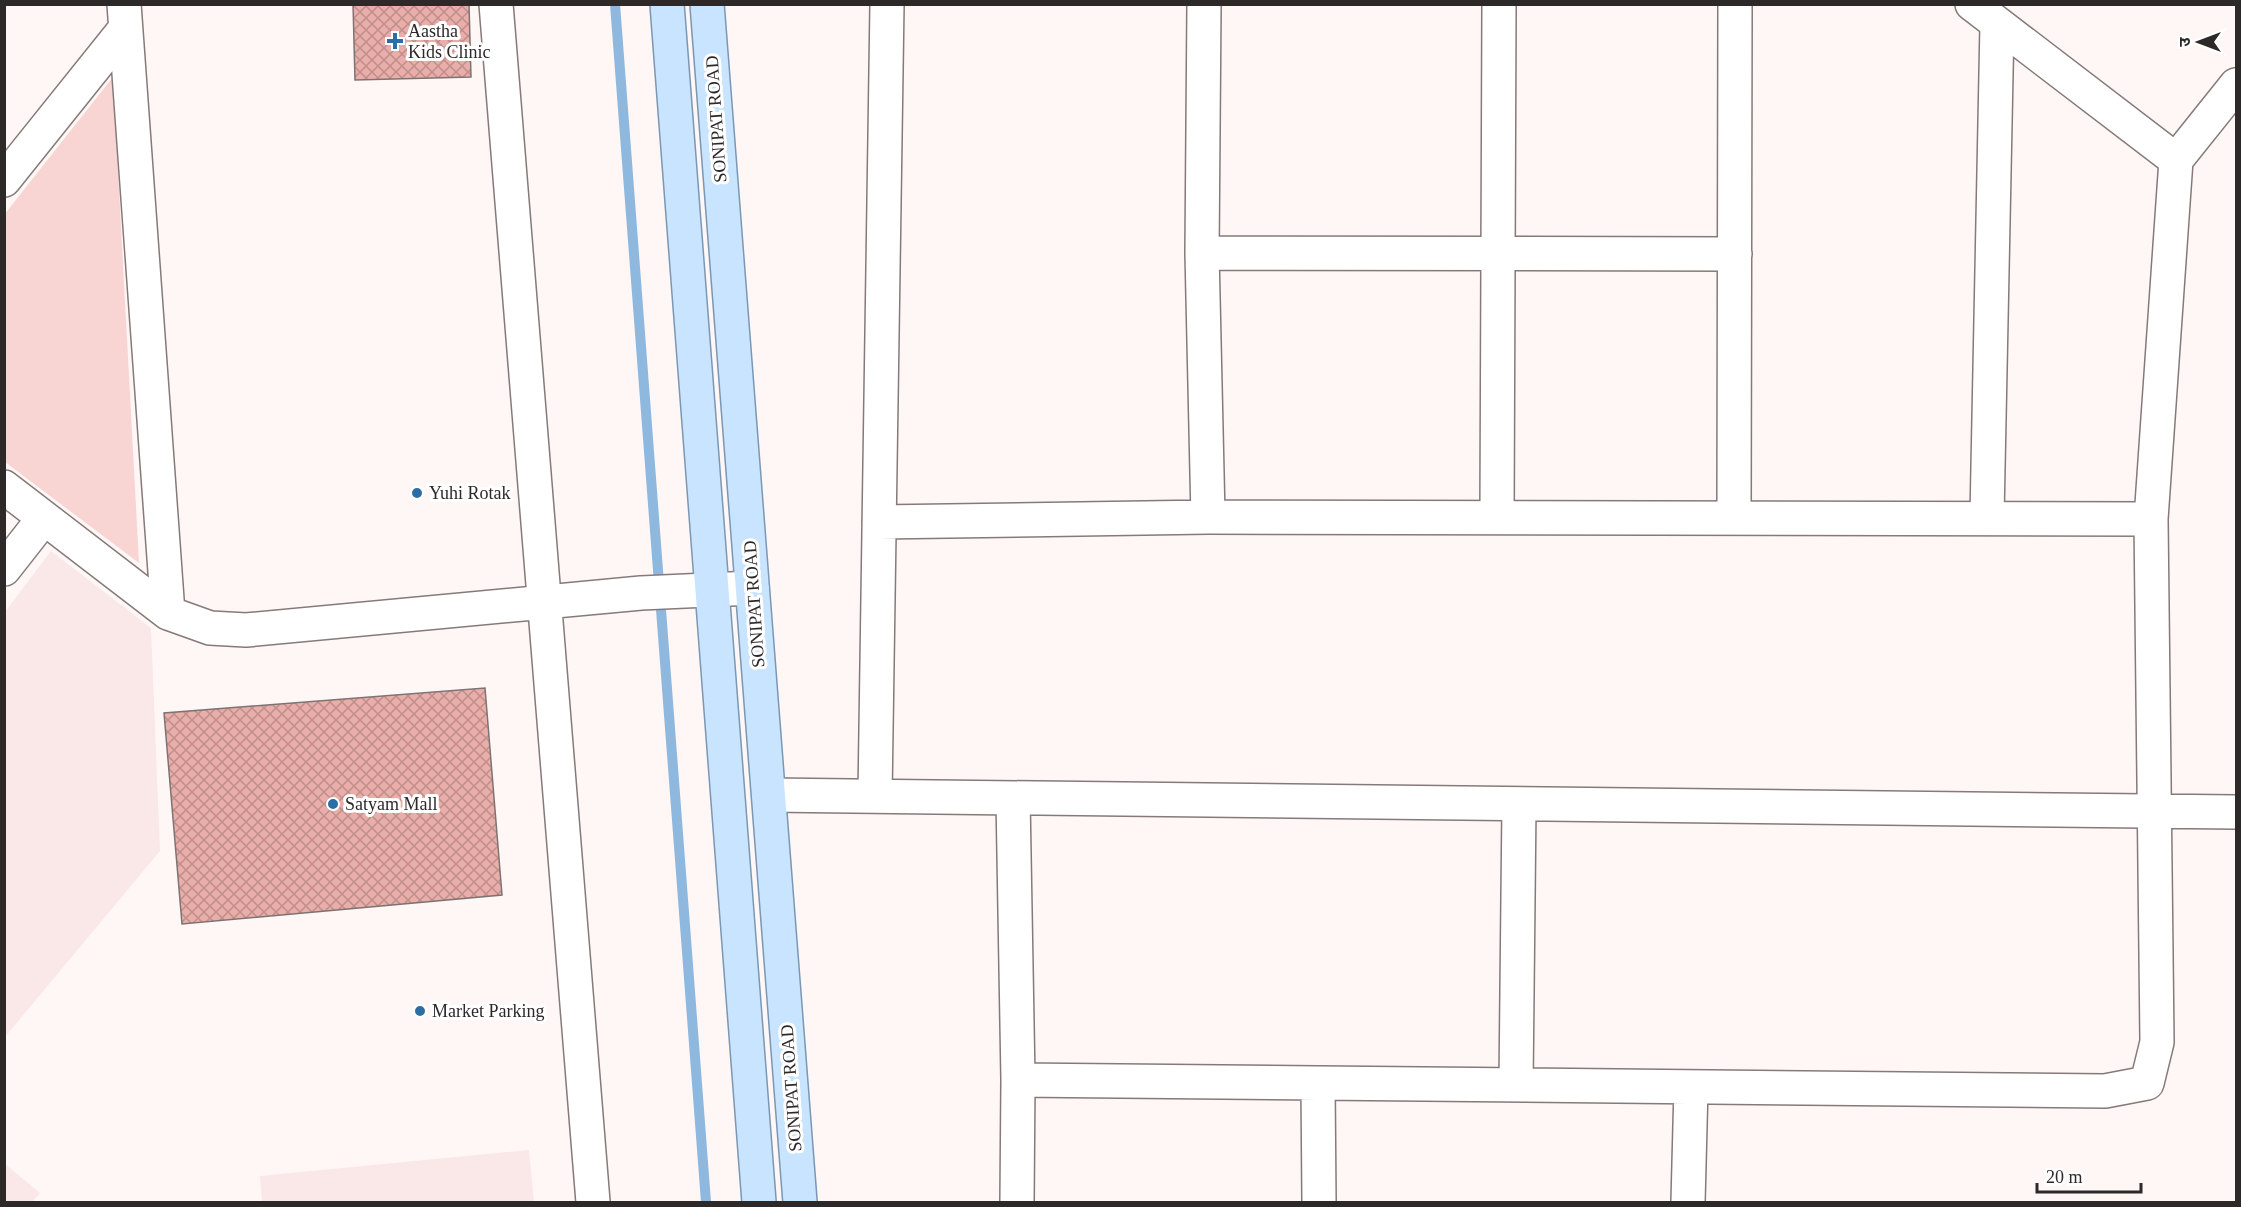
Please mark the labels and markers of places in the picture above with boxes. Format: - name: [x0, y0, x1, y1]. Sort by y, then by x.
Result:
- place label: Aastha Kids Clinic: [408, 21, 491, 62]
- marker: Aastha Kids Clinic: [386, 32, 404, 50]
- place label: Yuhi Rotak: [429, 483, 511, 503]
- marker: Yuhi Rotak: [410, 486, 424, 500]
- place label: Satyam Mall: [345, 794, 438, 814]
- marker: Satyam Mall: [326, 797, 340, 811]
- place label: Market Parking: [432, 1001, 544, 1021]
- marker: Market Parking: [413, 1004, 427, 1018]

